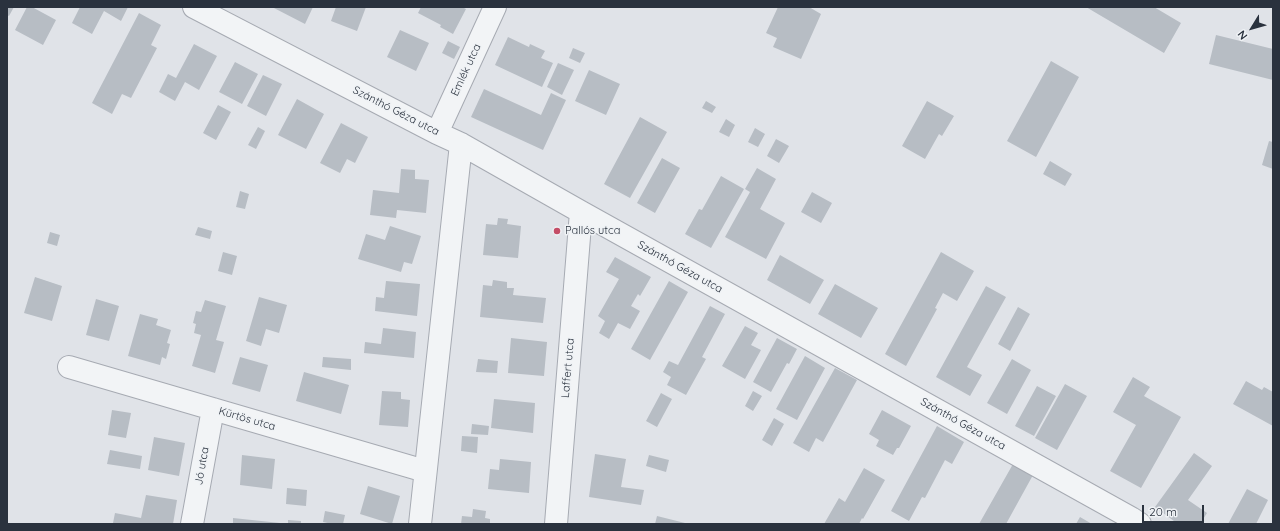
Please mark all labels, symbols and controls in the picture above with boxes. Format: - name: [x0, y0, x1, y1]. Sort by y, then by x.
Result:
- north arrow: [1232, 8, 1272, 48]
- text: N: [1234, 28, 1250, 43]
- street label: Emlék utca: [448, 42, 484, 98]
- street label: Szánthó Géza utca: [351, 84, 441, 138]
- place label: Pallós utca: [565, 224, 620, 238]
- marker: Pallós utca: [552, 226, 562, 236]
- street label: Szánthó Géza utca: [635, 238, 725, 296]
- street label: Laffert utca: [559, 338, 577, 398]
- street label: Szánthó Géza utca: [918, 395, 1008, 453]
- street label: Kürtös utca: [217, 405, 277, 433]
- street label: Jó utca: [192, 446, 212, 486]
- scale bar: [1144, 497, 1206, 523]
- text: 20 m: [1149, 504, 1177, 519]

